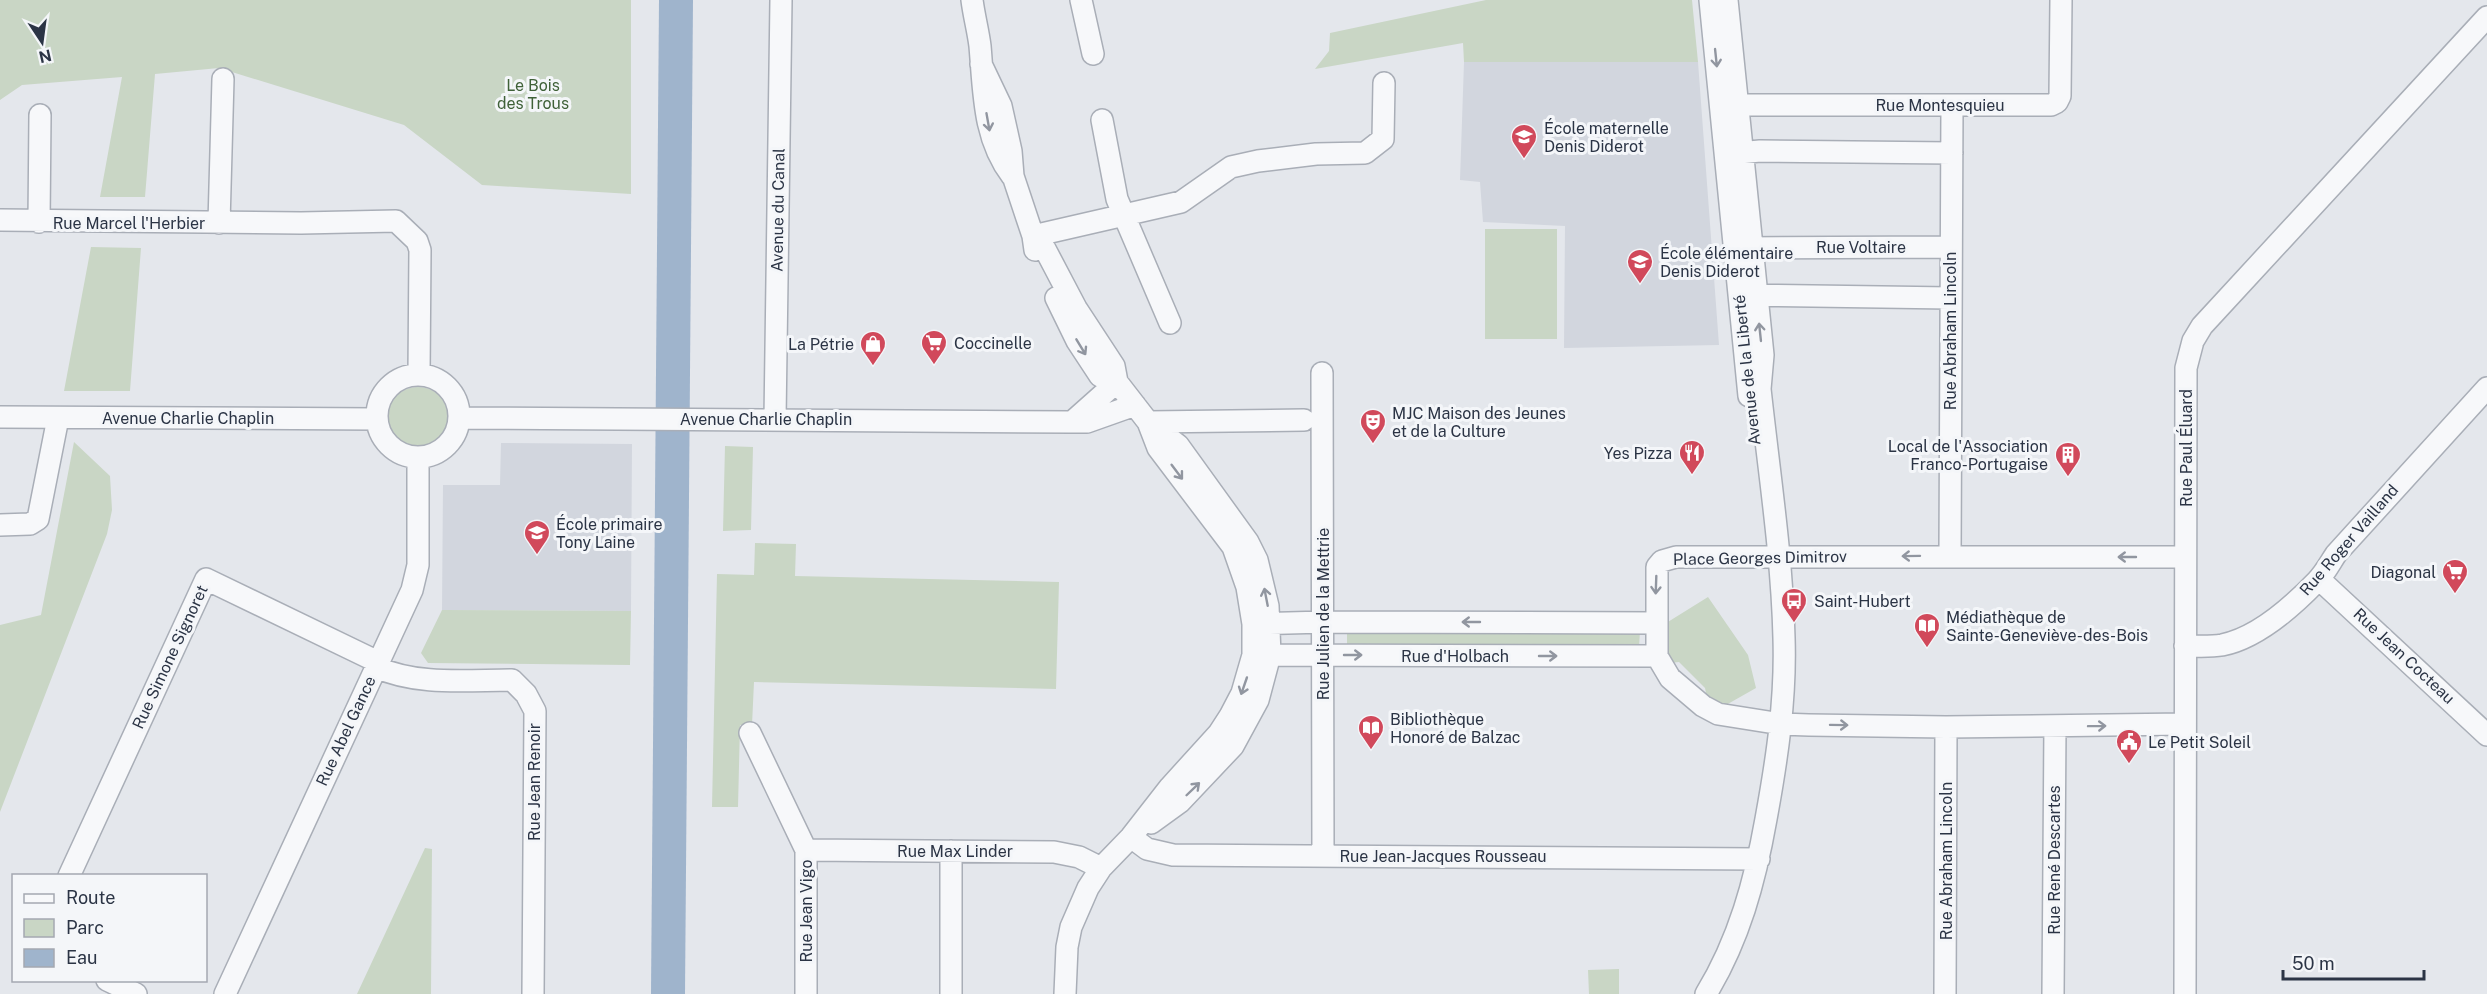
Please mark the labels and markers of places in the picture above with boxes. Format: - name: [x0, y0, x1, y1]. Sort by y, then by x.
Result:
- place label: École maternelle Denis Diderot: [1544, 118, 1669, 156]
- school or university icon: École maternelle Denis Diderot: [1509, 122, 1539, 160]
- place label: École élémentaire Denis Diderot: [1660, 243, 1793, 281]
- school or university icon: École élémentaire Denis Diderot: [1625, 247, 1655, 285]
- supermarket icon: Coccinelle: [919, 328, 949, 366]
- shop icon: La Pétrie: [858, 329, 888, 367]
- place label: Coccinelle: [954, 334, 1032, 353]
- place label: La Pétrie: [788, 335, 854, 354]
- place label: MJC Maison des Jeunes et de la Culture: [1392, 404, 1566, 441]
- theatre icon: MJC Maison des Jeunes et de la Culture: [1358, 407, 1388, 445]
- place label: Local de l'Association Franco-Portugaise: [1888, 437, 2048, 474]
- restaurant icon: Yes Pizza: [1677, 438, 1707, 476]
- building icon: Local de l'Association Franco-Portugaise: [2053, 440, 2083, 478]
- place label: Yes Pizza: [1604, 444, 1672, 463]
- place label: École primaire Tony Laine: [556, 514, 663, 552]
- school or university icon: École primaire Tony Laine: [522, 518, 552, 556]
- supermarket icon: Diagonal: [2440, 557, 2470, 595]
- place label: Diagonal: [2370, 563, 2436, 582]
- bus stop icon: Saint-Hubert: [1779, 586, 1809, 624]
- place label: Saint-Hubert: [1814, 592, 1911, 611]
- place label: Médiathèque de Sainte-Geneviève-des-Bois: [1946, 608, 2148, 645]
- library icon: Médiathèque de Sainte-Geneviève-des-Bois: [1912, 611, 1942, 649]
- place label: Bibliothèque Honoré de Balzac: [1390, 710, 1520, 747]
- library icon: Bibliothèque Honoré de Balzac: [1356, 713, 1386, 751]
- public building icon: Le Petit Soleil: [2114, 727, 2144, 765]
- place label: Le Petit Soleil: [2148, 733, 2251, 752]

